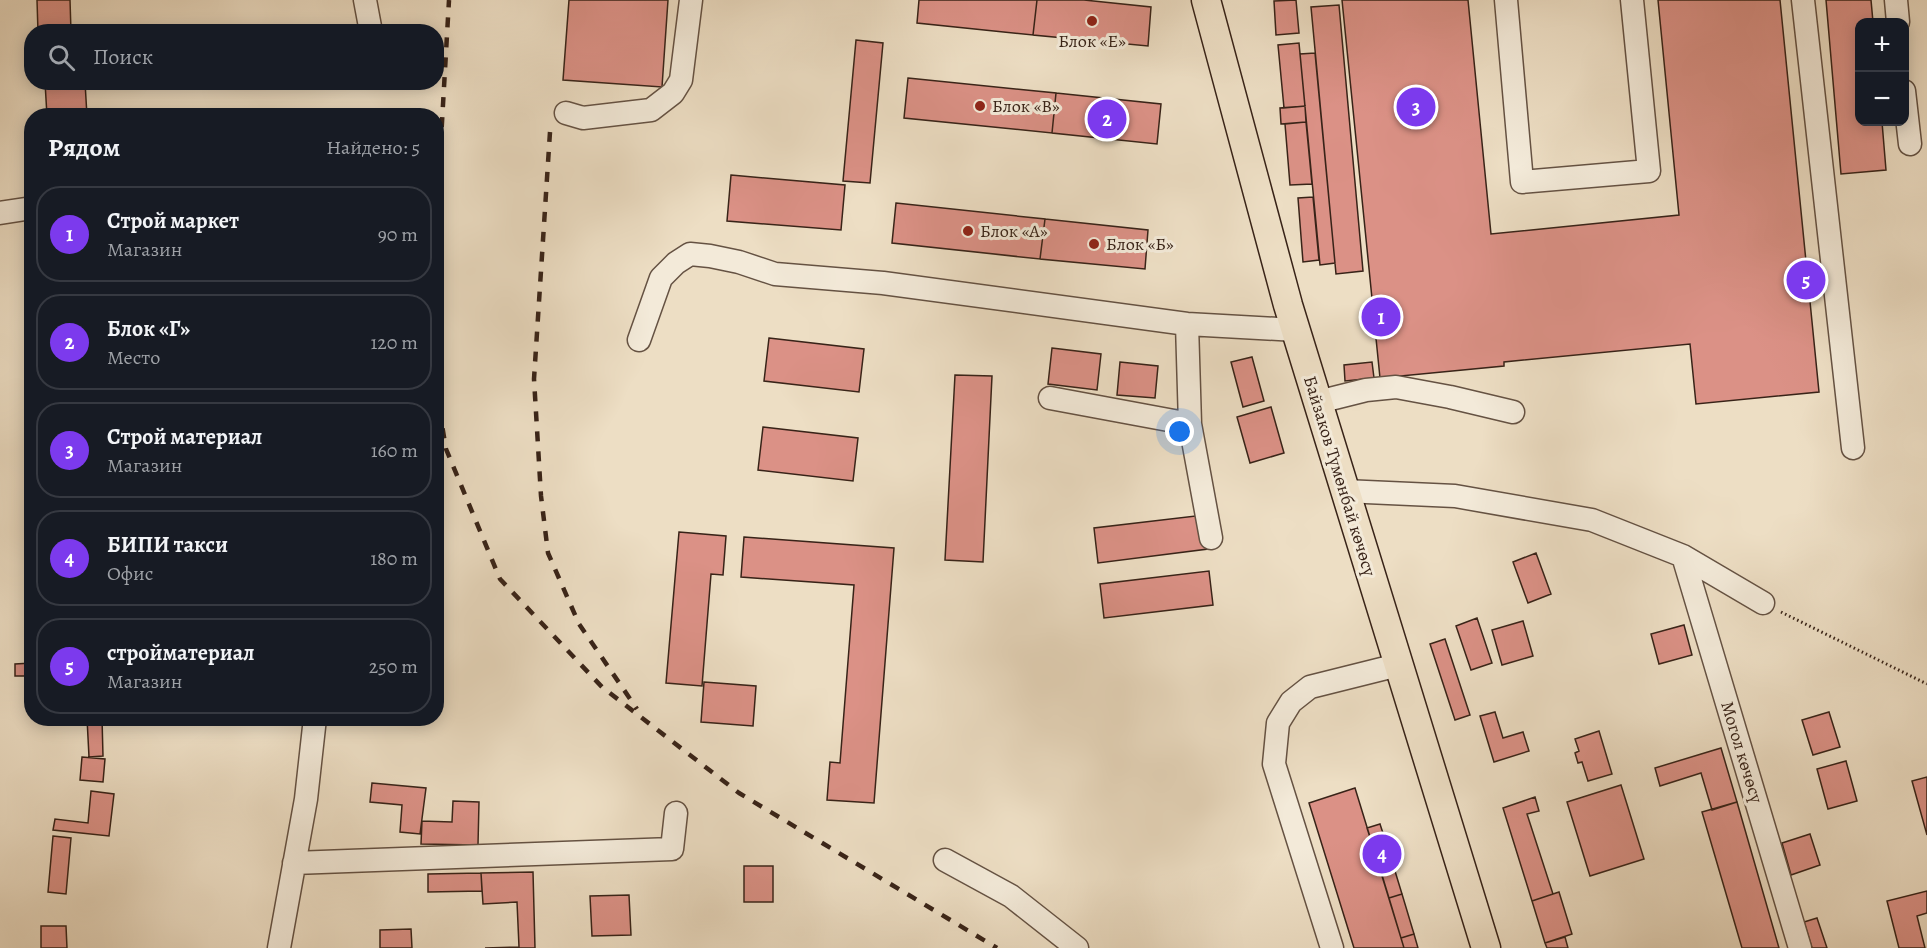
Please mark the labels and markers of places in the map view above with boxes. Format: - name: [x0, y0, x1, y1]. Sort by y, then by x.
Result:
- marker: Блок «Е»: [1085, 14, 1099, 28]
- place label: Блок «Е»: [1058, 29, 1126, 53]
- pin: 3: [1396, 84, 1436, 130]
- place label: Блок «В»: [992, 94, 1060, 118]
- pin: 2: [1088, 96, 1126, 142]
- marker: Блок «В»: [973, 99, 987, 113]
- place label: Блок «А»: [980, 219, 1048, 243]
- marker: Блок «А»: [961, 224, 975, 238]
- place label: Блок «Б»: [1106, 232, 1174, 256]
- marker: Блок «Б»: [1087, 237, 1101, 251]
- pin: 5: [1786, 258, 1826, 302]
- pin: 1: [1362, 294, 1400, 340]
- pin: 4: [1362, 832, 1402, 876]

